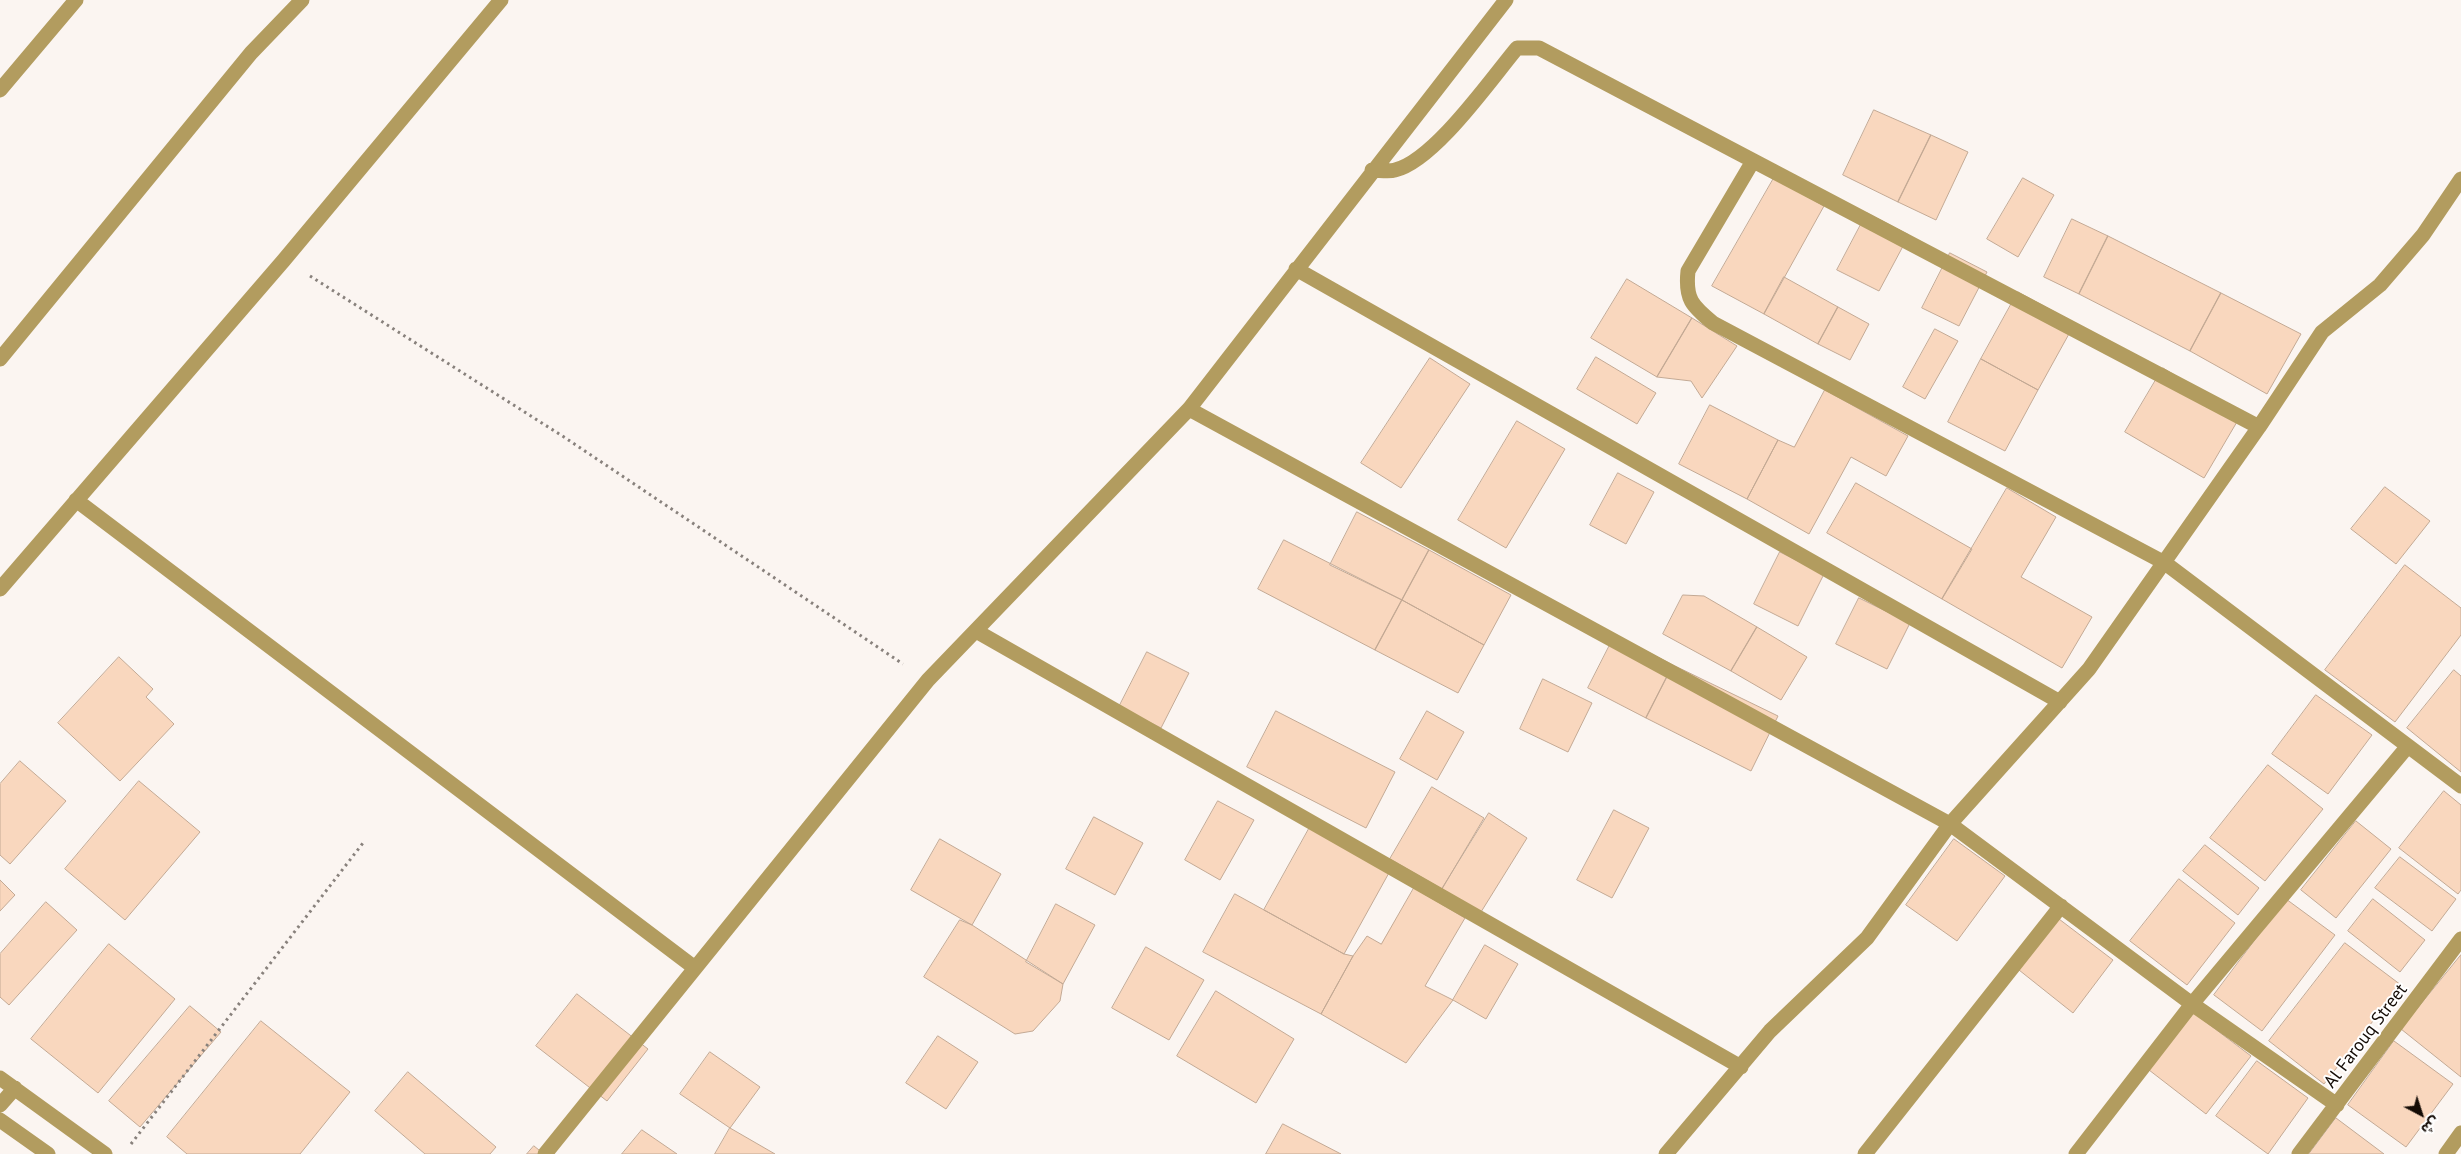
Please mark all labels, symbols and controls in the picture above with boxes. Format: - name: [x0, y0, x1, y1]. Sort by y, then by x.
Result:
- street label: Al Farouq Street: [2320, 980, 2412, 1092]
- north arrow: [2396, 1089, 2446, 1139]
- text: ش: [2418, 1112, 2444, 1139]

